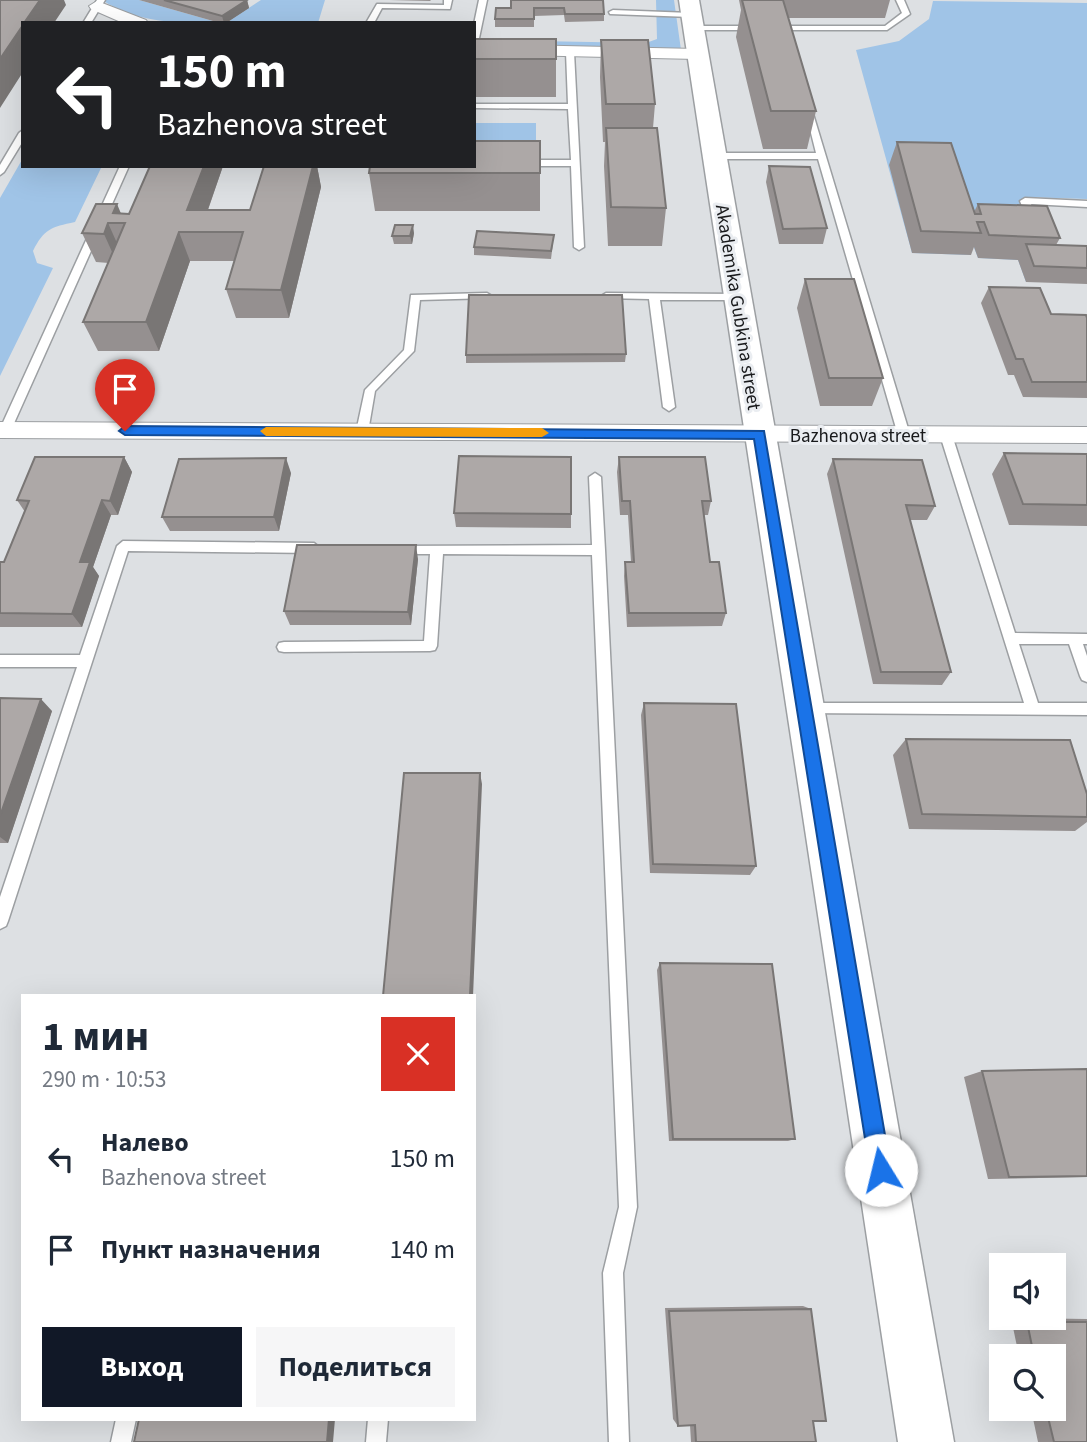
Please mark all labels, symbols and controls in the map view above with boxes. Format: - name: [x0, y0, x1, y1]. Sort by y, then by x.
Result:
- text: 150 m: [157, 37, 286, 107]
- icon: left: [42, 49, 133, 140]
- text: Bazhenova street: [157, 102, 387, 148]
- street label: Akademika Gubkina street: [708, 202, 767, 413]
- pin: [95, 359, 155, 431]
- icon: arrive: [106, 370, 144, 408]
- street label: Bazhenova street: [790, 423, 927, 450]
- text: 1 мин: [42, 1007, 149, 1067]
- button: close: [381, 1017, 455, 1091]
- text: 290 m · 10:53: [42, 1063, 166, 1096]
- text: Налево: [101, 1124, 189, 1161]
- position arrow: [844, 1133, 918, 1207]
- icon: left: [42, 1140, 80, 1178]
- text: 150 m: [389, 1140, 455, 1177]
- text: Bazhenova street: [101, 1161, 266, 1194]
- icon: arrive: [42, 1231, 80, 1269]
- text: Пункт назначения: [101, 1231, 321, 1268]
- text: 140 m: [389, 1231, 455, 1268]
- map controls: [989, 1253, 1066, 1421]
- button: sound: [989, 1253, 1066, 1330]
- button: Выход: [42, 1327, 242, 1407]
- button: Поделиться: [256, 1327, 455, 1407]
- button: search: [989, 1344, 1066, 1421]

